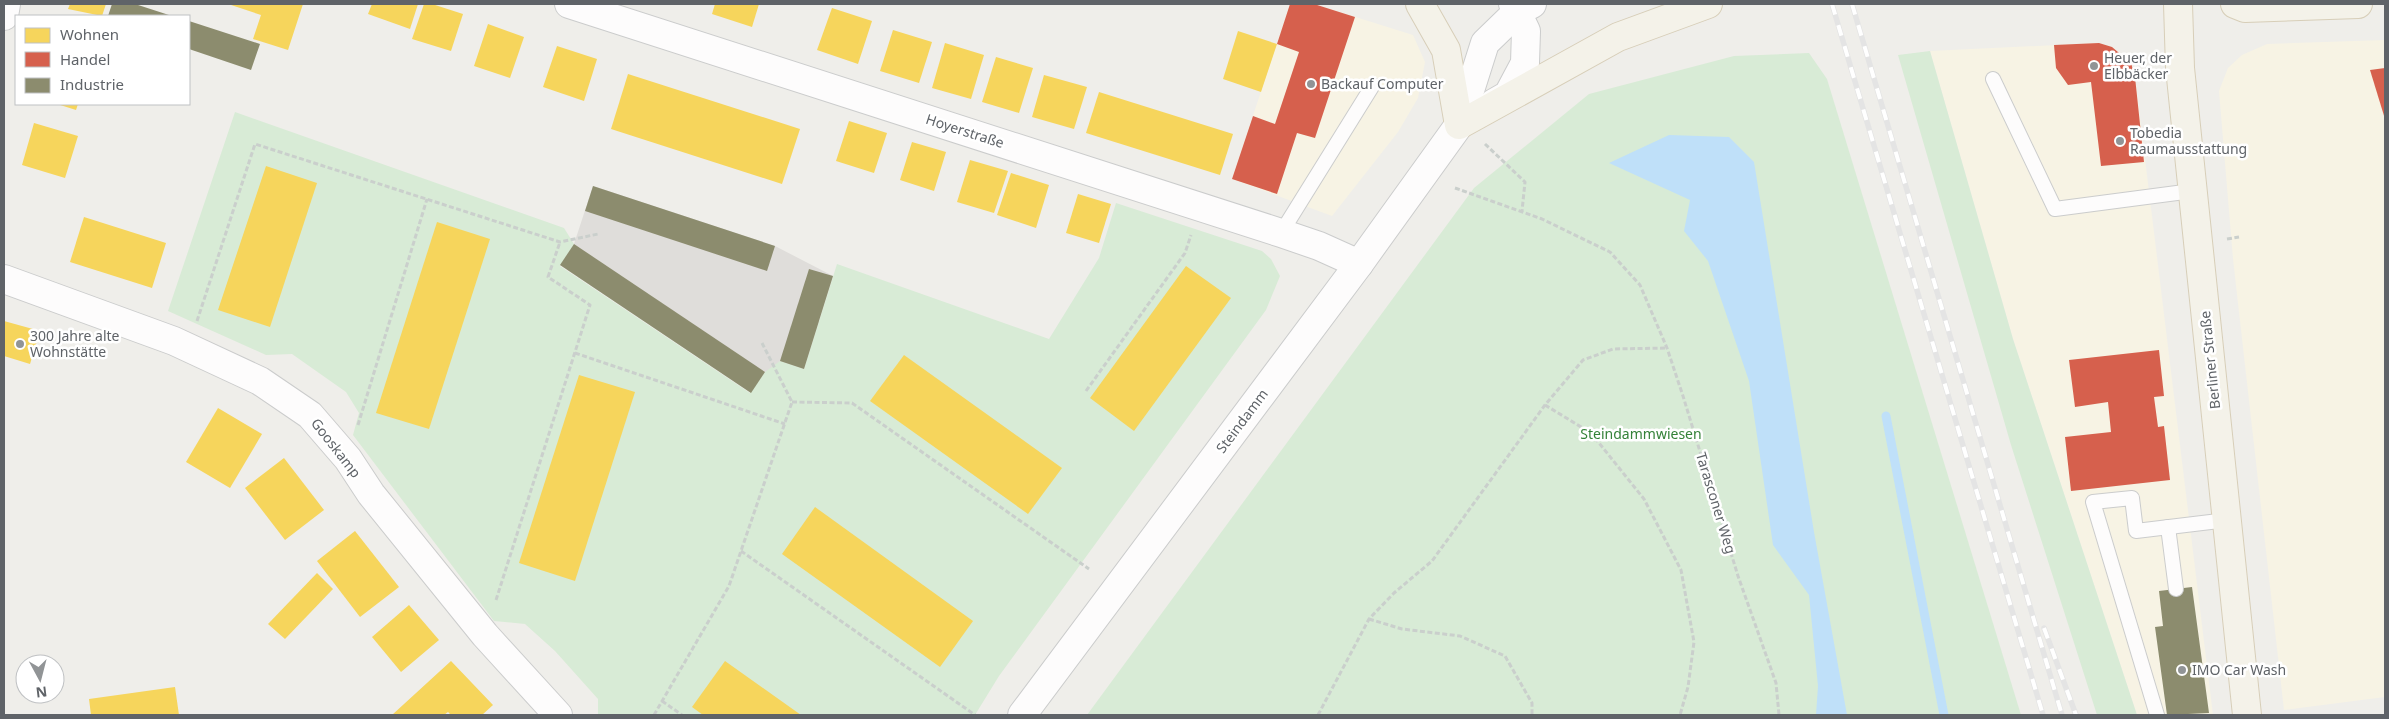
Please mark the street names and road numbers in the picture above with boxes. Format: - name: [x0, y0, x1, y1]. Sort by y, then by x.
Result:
- street label: Hoyerstraße: [924, 109, 1007, 152]
- street label: Berliner Straße: [2195, 310, 2224, 410]
- street label: Steindamm: [1211, 385, 1272, 457]
- street label: Gooskamp: [307, 414, 366, 481]
- street label: Tarasconer Weg: [1692, 450, 1741, 556]

